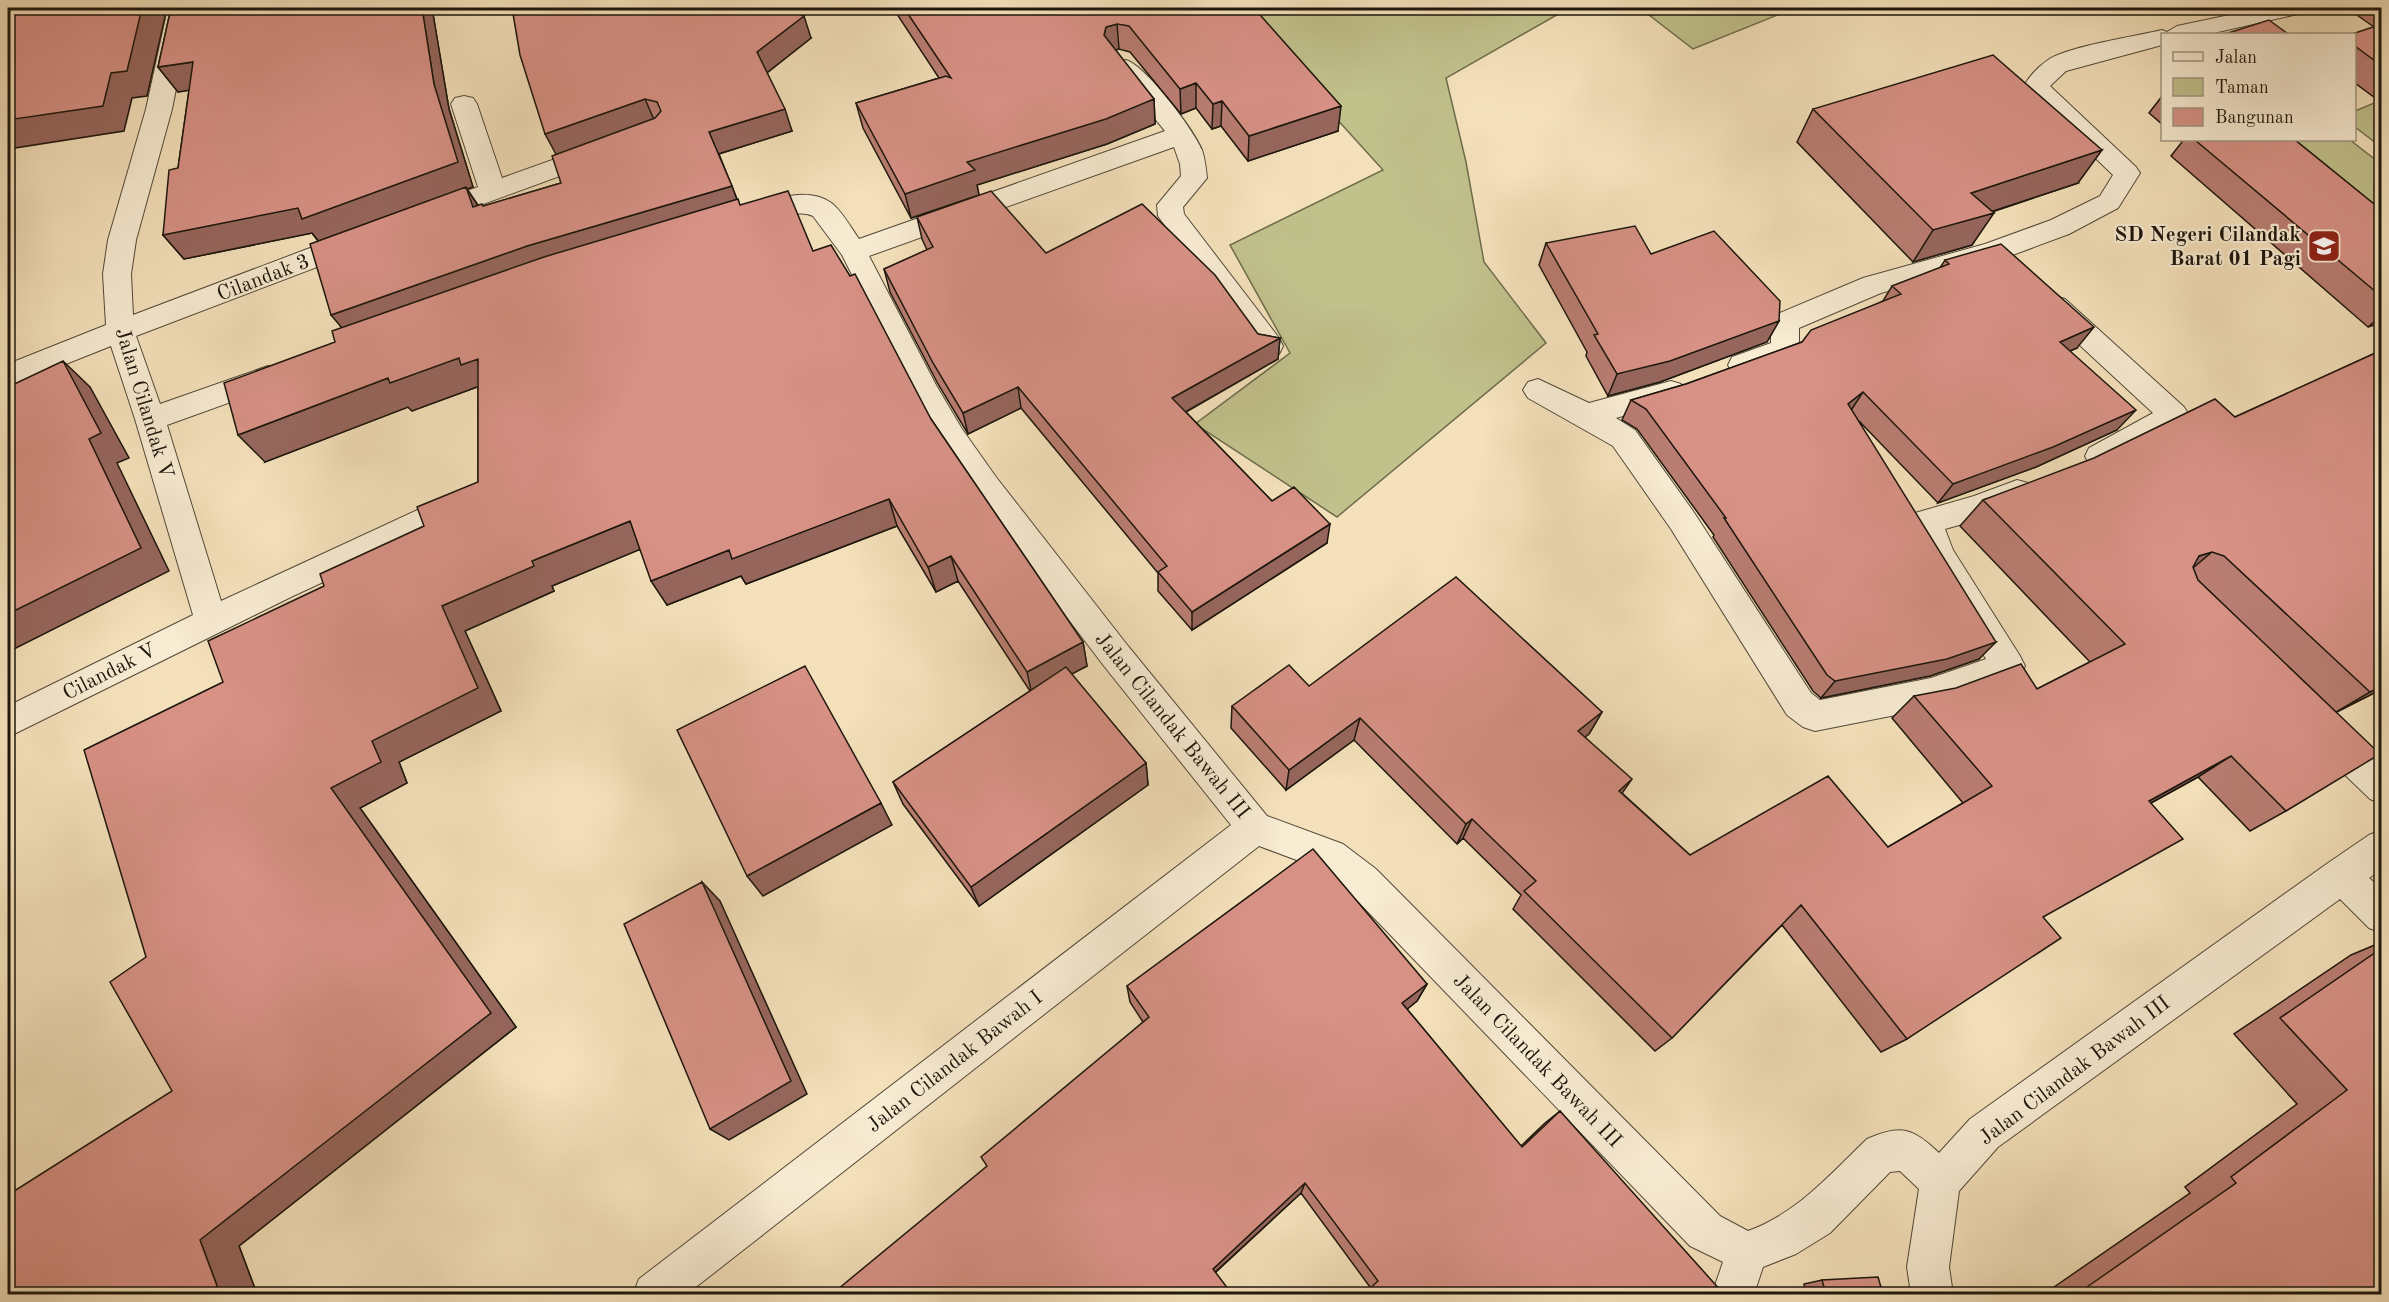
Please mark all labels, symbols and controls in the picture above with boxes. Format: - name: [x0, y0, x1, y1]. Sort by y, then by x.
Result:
- legend: [2161, 33, 2356, 141]
- text: Jalan: [2215, 49, 2257, 67]
- text: Taman: [2215, 79, 2269, 97]
- text: Bangunan: [2215, 109, 2294, 127]
- place label: SD Negeri Cilandak Barat 01 Pagi: [2114, 225, 2301, 270]
- school or university icon: SD Negeri Cilandak Barat 01 Pagi: [2306, 228, 2342, 264]
- street label: Cilandak 3: [214, 251, 313, 306]
- street label: Jalan Cilandak V: [111, 326, 176, 481]
- street label: Jalan Cilandak Bawah III: [1090, 629, 1253, 823]
- street label: Cilandak V: [60, 640, 160, 705]
- street label: Jalan Cilandak Bawah III: [1449, 970, 1625, 1152]
- street label: Jalan Cilandak Bawah I: [863, 987, 1047, 1137]
- street label: Jalan Cilandak Bawah III: [1976, 993, 2174, 1150]

